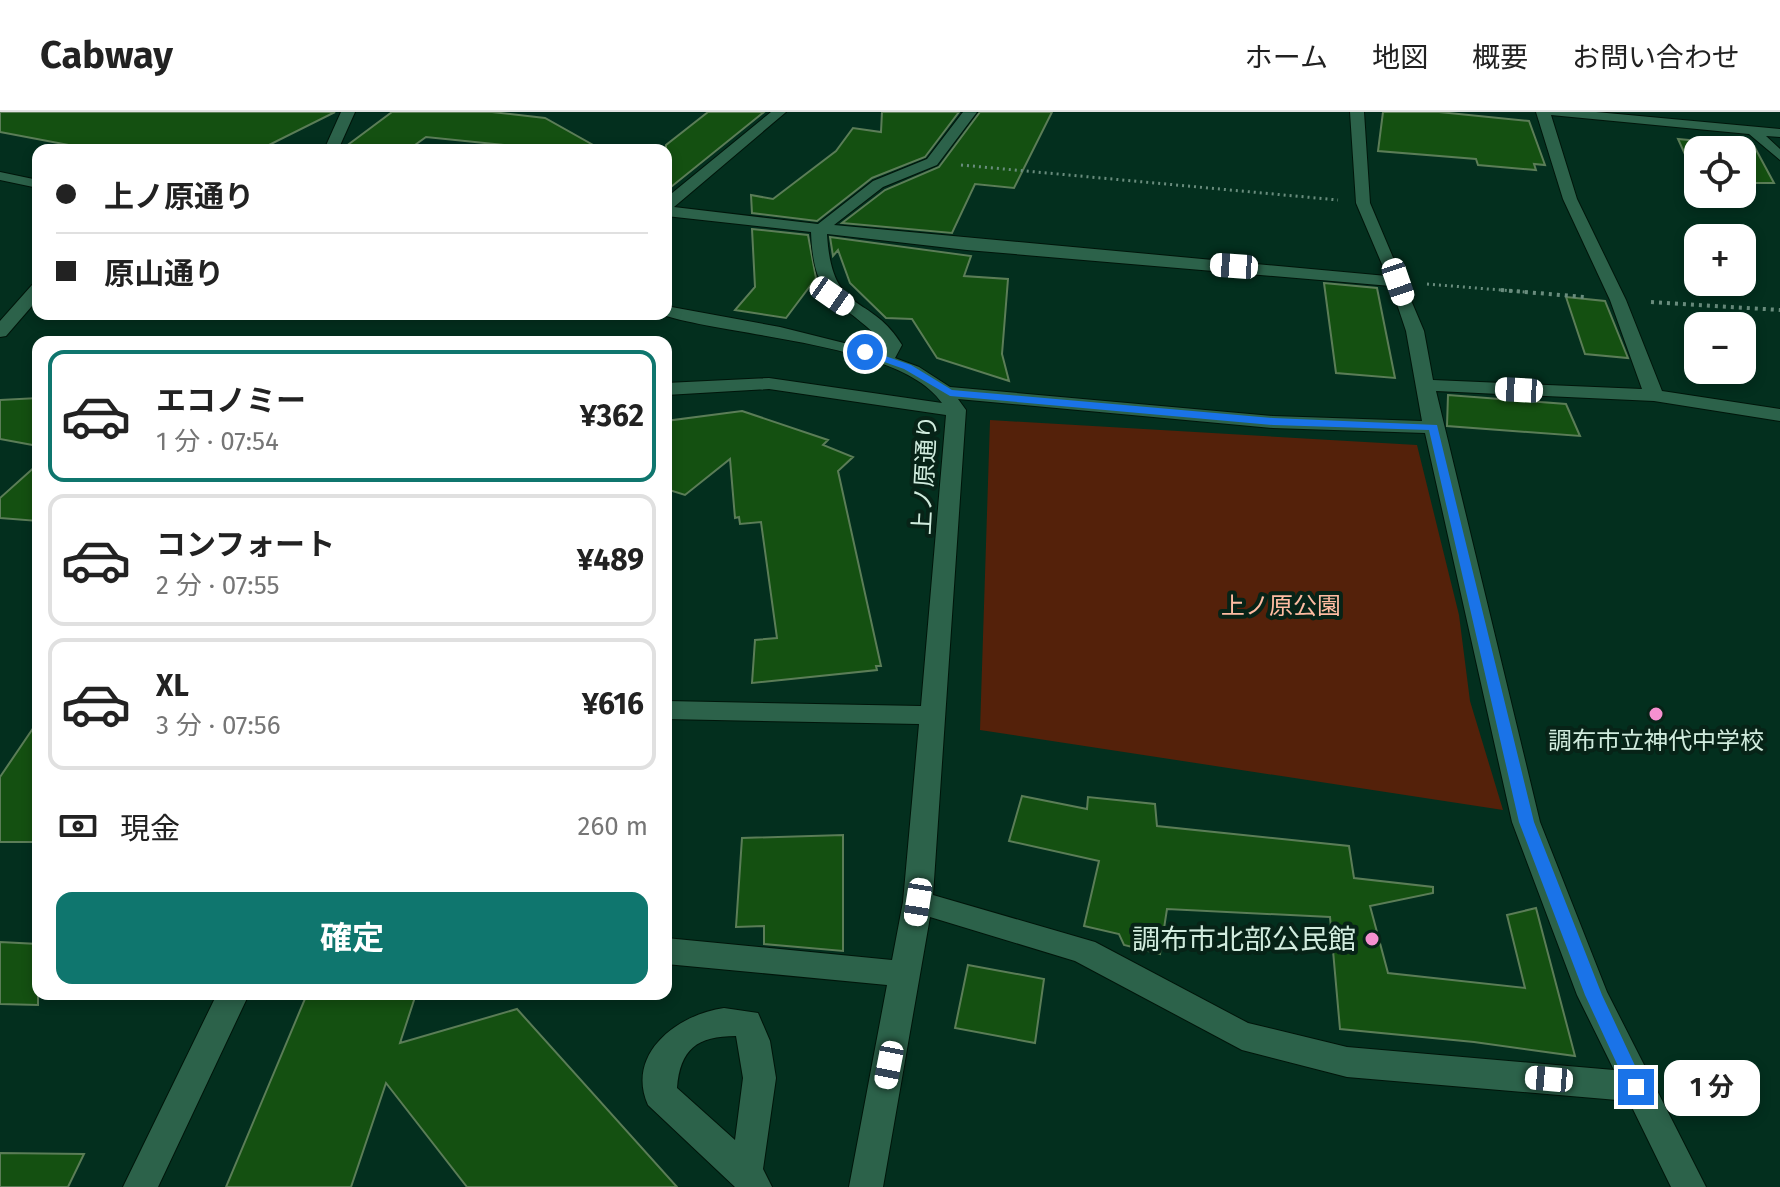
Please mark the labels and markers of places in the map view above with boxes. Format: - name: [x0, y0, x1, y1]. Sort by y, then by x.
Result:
- marker: 調布市立神代中学校: [1647, 705, 1665, 723]
- place label: 調布市立神代中学校: [1548, 727, 1764, 755]
- place label: 調布市北部公民館: [1132, 923, 1356, 956]
- marker: 調布市北部公民館: [1363, 930, 1381, 948]

